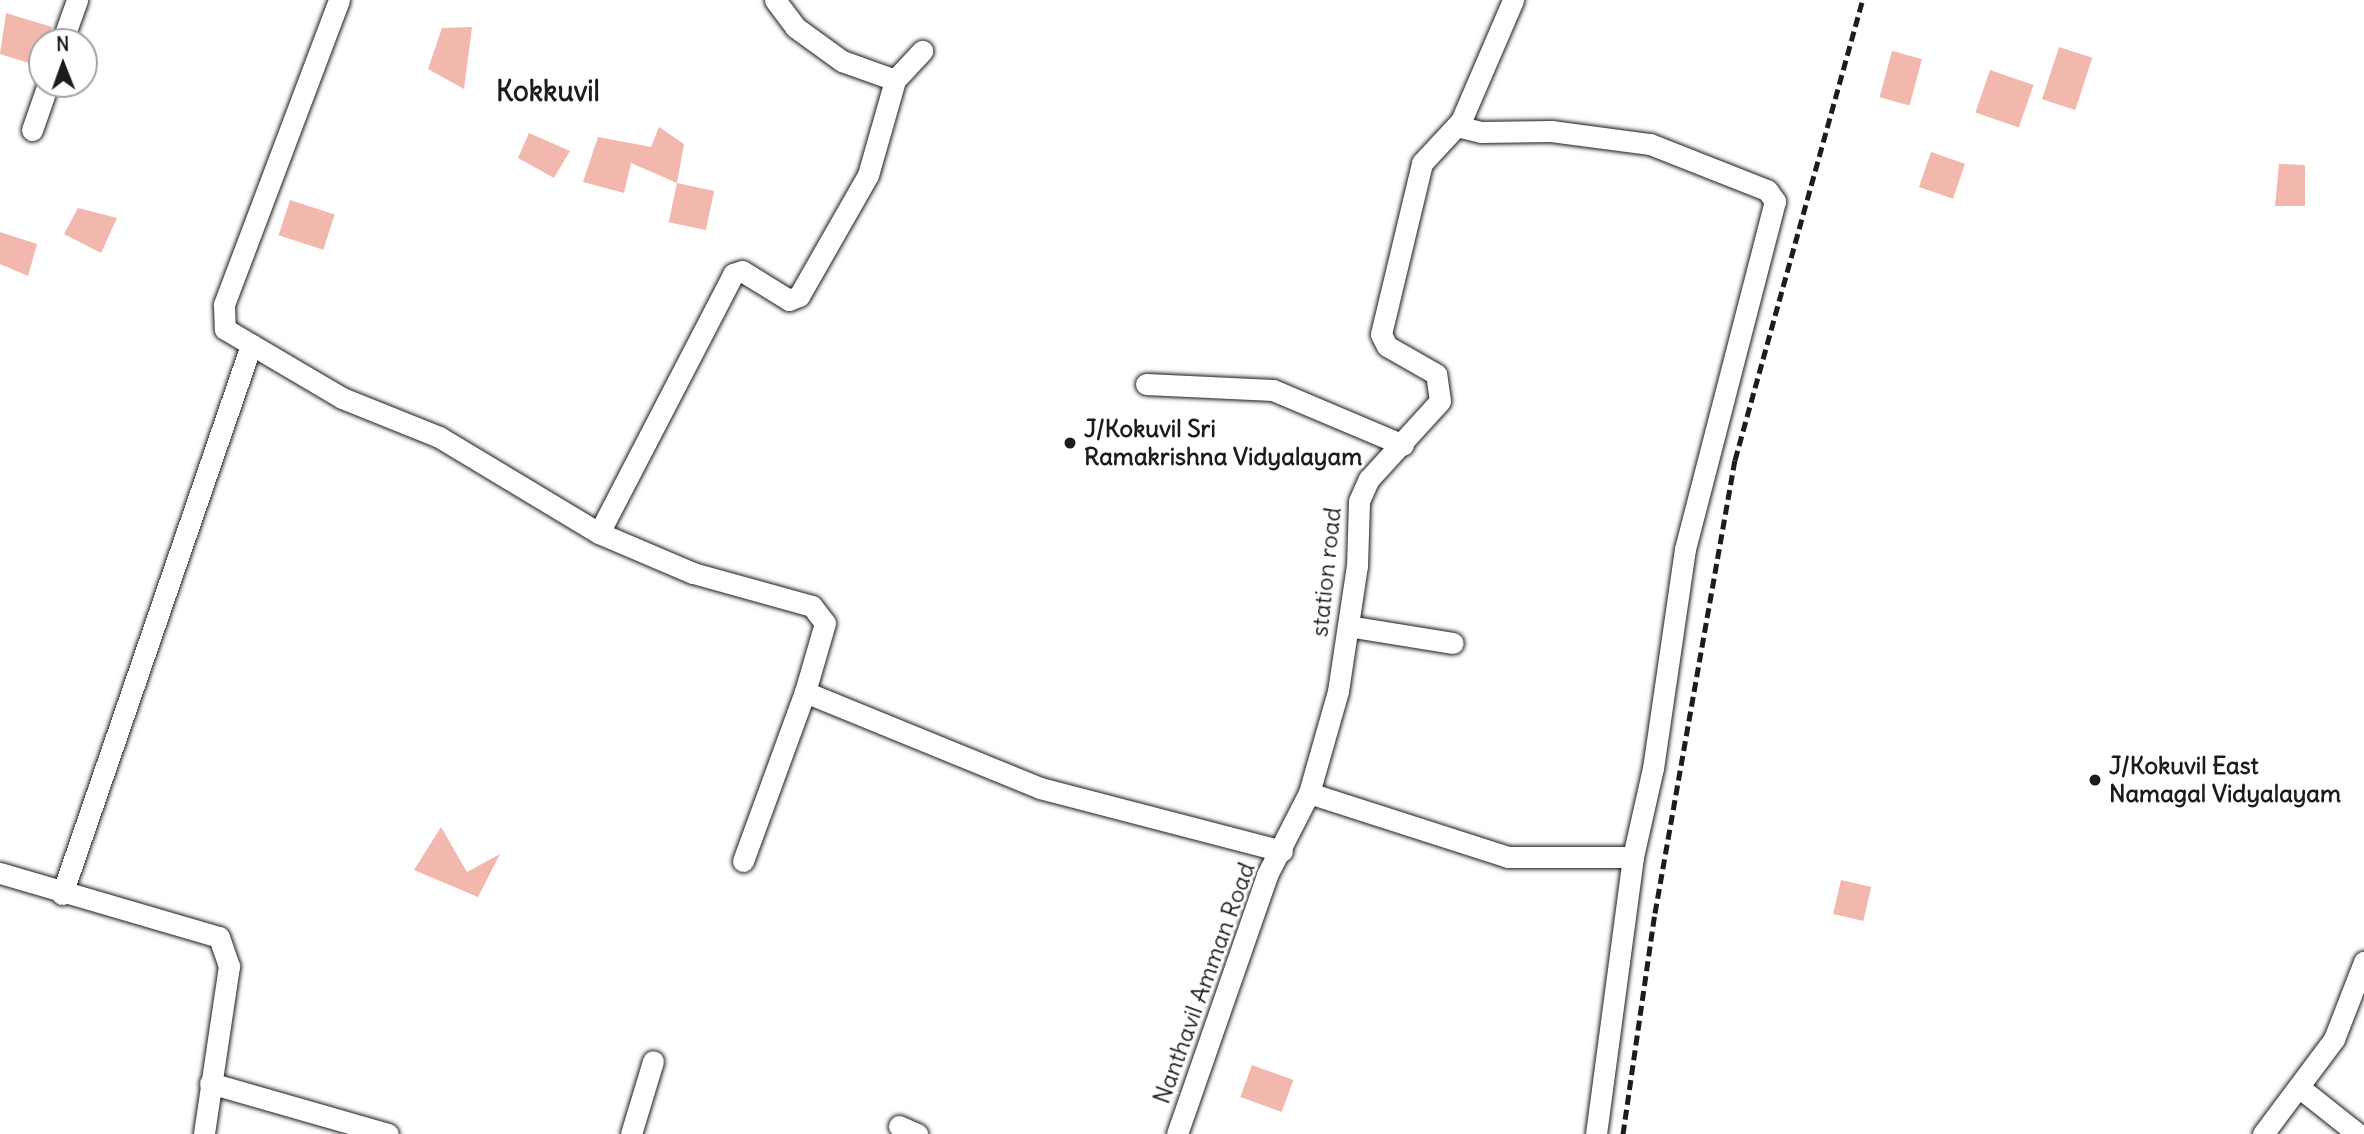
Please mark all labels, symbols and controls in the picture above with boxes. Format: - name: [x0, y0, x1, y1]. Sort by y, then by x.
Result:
- north arrow: [28, 28, 98, 98]
- text: N: [56, 32, 69, 56]
- district label: Kokkuvil: [496, 74, 600, 108]
- place label: J/Kokuvil Sri Ramakrishna Vidyalayam: [1084, 415, 1362, 471]
- marker: J/Kokuvil Sri Ramakrishna Vidyalayam: [1062, 435, 1078, 451]
- street label: station road: [1305, 506, 1347, 638]
- place label: J/Kokuvil East Namagal Vidyalayam: [2109, 752, 2341, 808]
- marker: J/Kokuvil East Namagal Vidyalayam: [2087, 772, 2103, 788]
- street label: Nanthavil Amman Road: [1147, 858, 1261, 1108]

